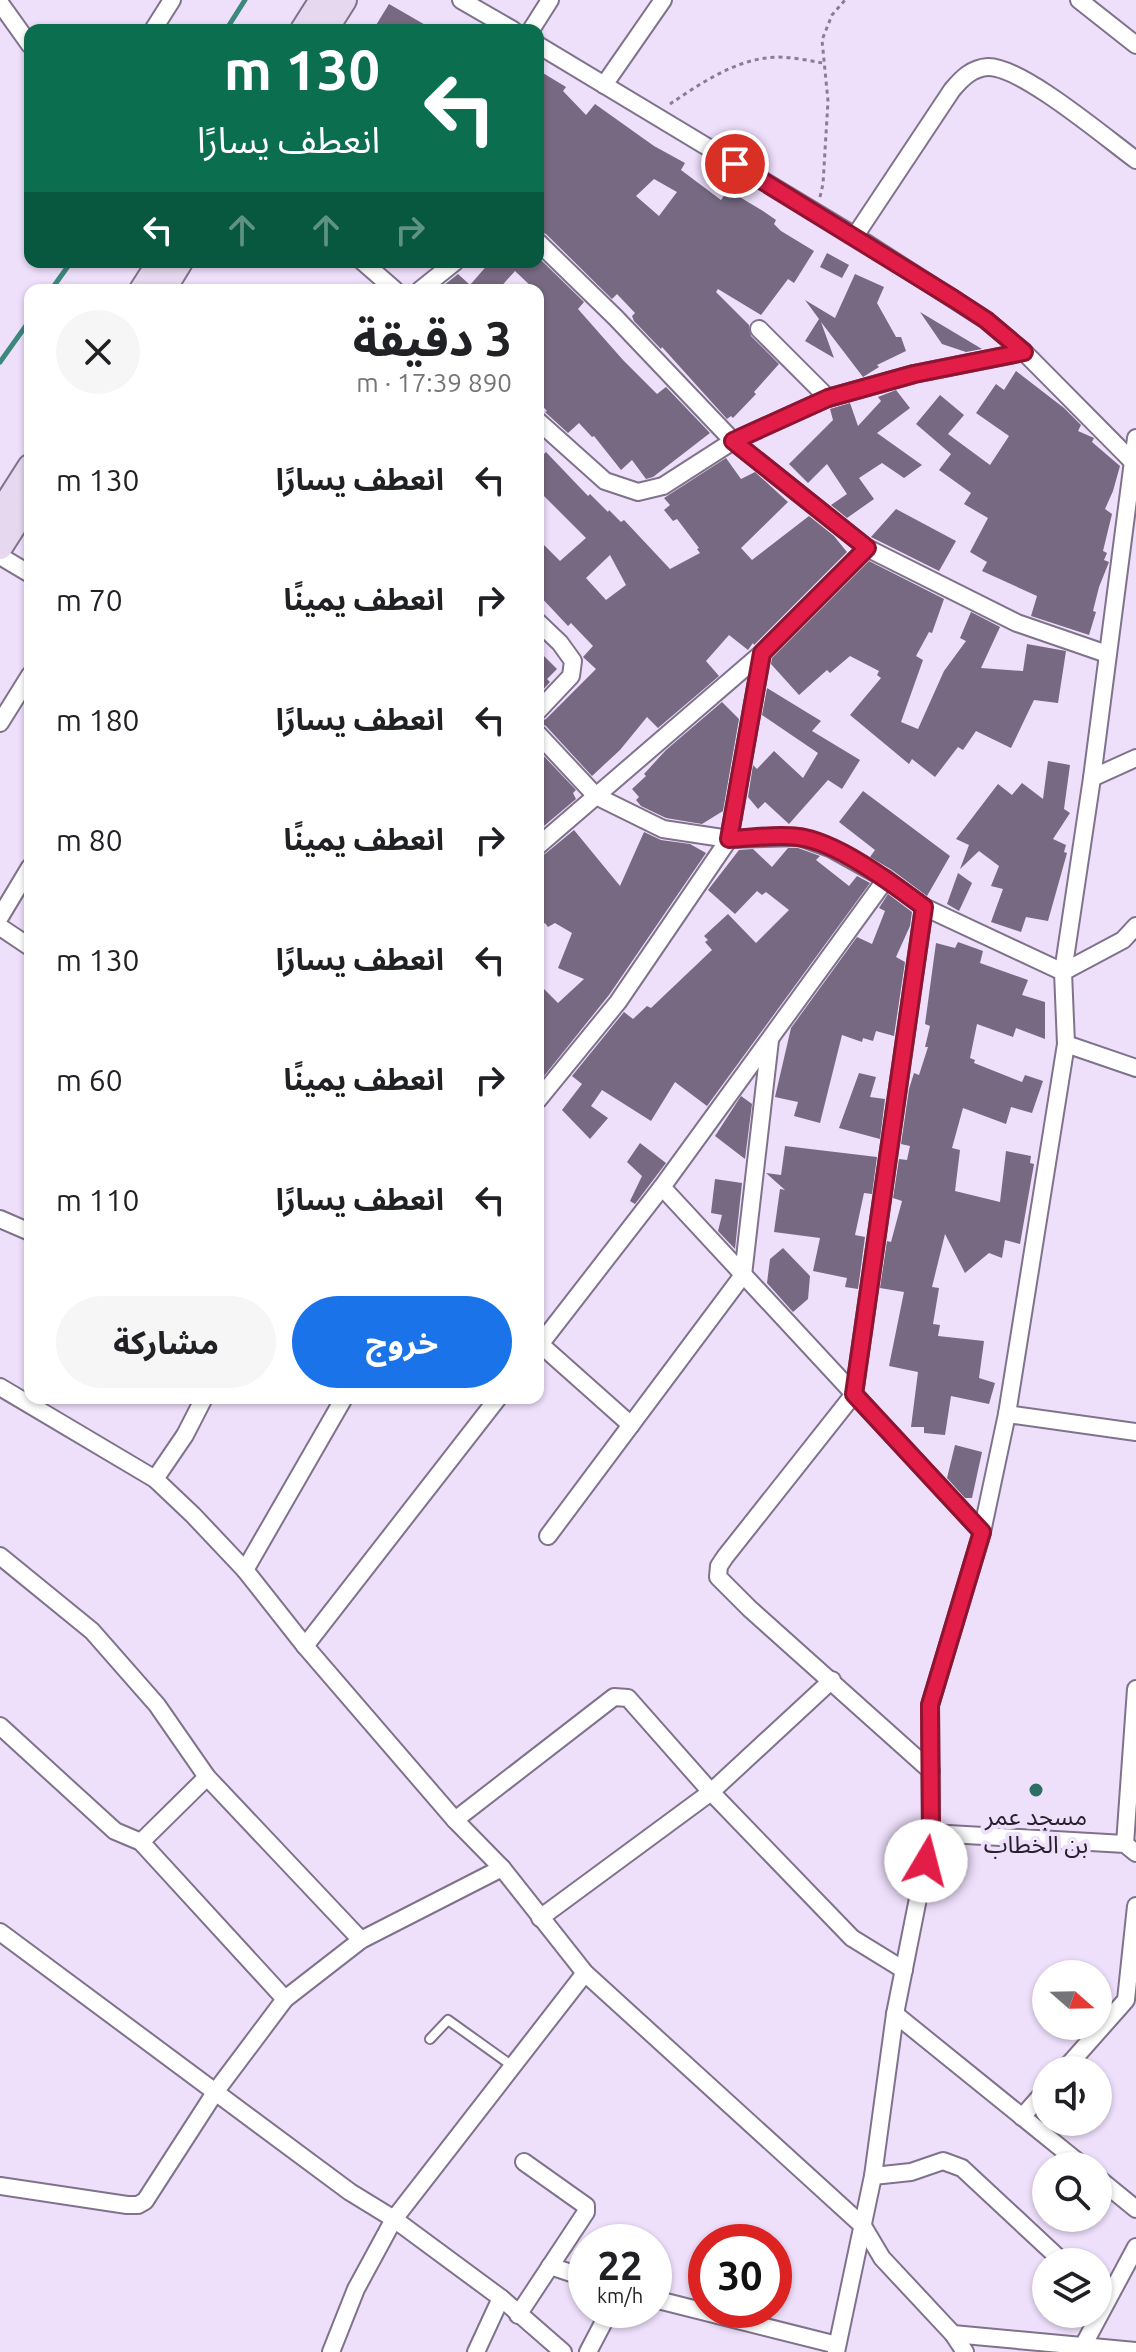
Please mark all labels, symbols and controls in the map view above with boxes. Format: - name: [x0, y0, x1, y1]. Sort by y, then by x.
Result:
- text: 130 m: [224, 38, 380, 101]
- icon: left: [408, 56, 512, 160]
- text: انعطف يسارًا: [197, 119, 380, 160]
- pin: [701, 130, 769, 198]
- icon: arrive: [713, 142, 757, 186]
- icon: left: [136, 208, 180, 252]
- icon: ahead: [220, 208, 264, 252]
- icon: ahead: [304, 208, 348, 252]
- icon: right: [388, 208, 432, 252]
- button: close: [56, 310, 140, 394]
- text: 3 دقيقة: [353, 311, 512, 365]
- text: 890 m · 17:39: [356, 368, 512, 397]
- icon: left: [468, 458, 512, 502]
- text: انعطف يسارًا: [276, 462, 444, 496]
- text: 130 m: [56, 463, 140, 497]
- icon: right: [468, 578, 512, 622]
- text: انعطف يمينًا: [284, 582, 444, 616]
- text: 70 m: [56, 583, 123, 617]
- icon: left: [468, 698, 512, 742]
- text: انعطف يسارًا: [276, 702, 444, 736]
- text: 180 m: [56, 703, 140, 737]
- icon: right: [468, 818, 512, 862]
- text: انعطف يمينًا: [284, 822, 444, 856]
- text: 80 m: [56, 823, 123, 857]
- icon: left: [468, 938, 512, 982]
- text: انعطف يسارًا: [276, 942, 444, 976]
- text: 130 m: [56, 943, 140, 977]
- icon: right: [468, 1058, 512, 1102]
- text: انعطف يمينًا: [284, 1062, 444, 1096]
- text: 60 m: [56, 1063, 123, 1097]
- icon: left: [468, 1178, 512, 1222]
- text: انعطف يسارًا: [276, 1182, 444, 1216]
- text: 110 m: [56, 1183, 140, 1217]
- button: مشاركة: [56, 1296, 276, 1388]
- button: خروج: [292, 1296, 512, 1388]
- marker: مسجد عمر بن الخطاب: [1027, 1781, 1045, 1799]
- place label: مسجد عمر بن الخطاب: [984, 1803, 1088, 1859]
- position arrow: [884, 1819, 968, 1903]
- north arrow: [1032, 1960, 1112, 2040]
- map controls: [1032, 1960, 1112, 2328]
- button: sound: [1032, 2056, 1112, 2136]
- button: search: [1032, 2152, 1112, 2232]
- speed limit sign: 30: [688, 2224, 792, 2328]
- text: 22: [597, 2243, 643, 2288]
- button: layers: [1032, 2248, 1112, 2328]
- text: km/h: [597, 2284, 643, 2307]

